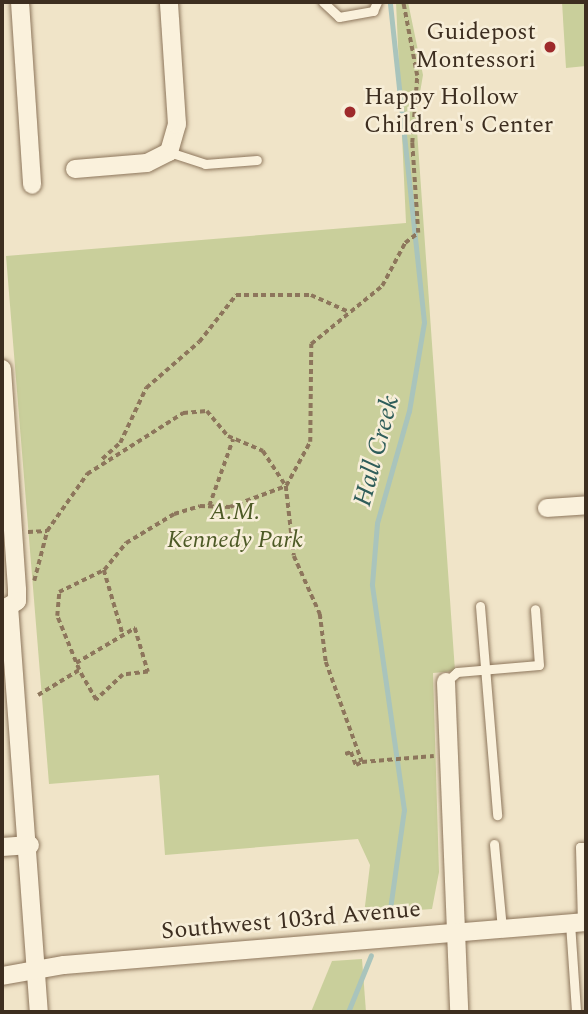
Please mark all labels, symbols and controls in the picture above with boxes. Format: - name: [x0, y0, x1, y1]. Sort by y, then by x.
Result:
- place label: Guidepost Montessori: [415, 19, 536, 75]
- marker: Guidepost Montessori: [542, 39, 558, 55]
- place label: Happy Hollow Children's Center: [364, 84, 553, 140]
- marker: Happy Hollow Children's Center: [342, 104, 358, 120]
- water label: Hall Creek: [347, 392, 407, 510]
- park label: A.M. Kennedy Park: [167, 499, 303, 555]
- street label: Southwest 103rd Avenue: [160, 895, 422, 947]

